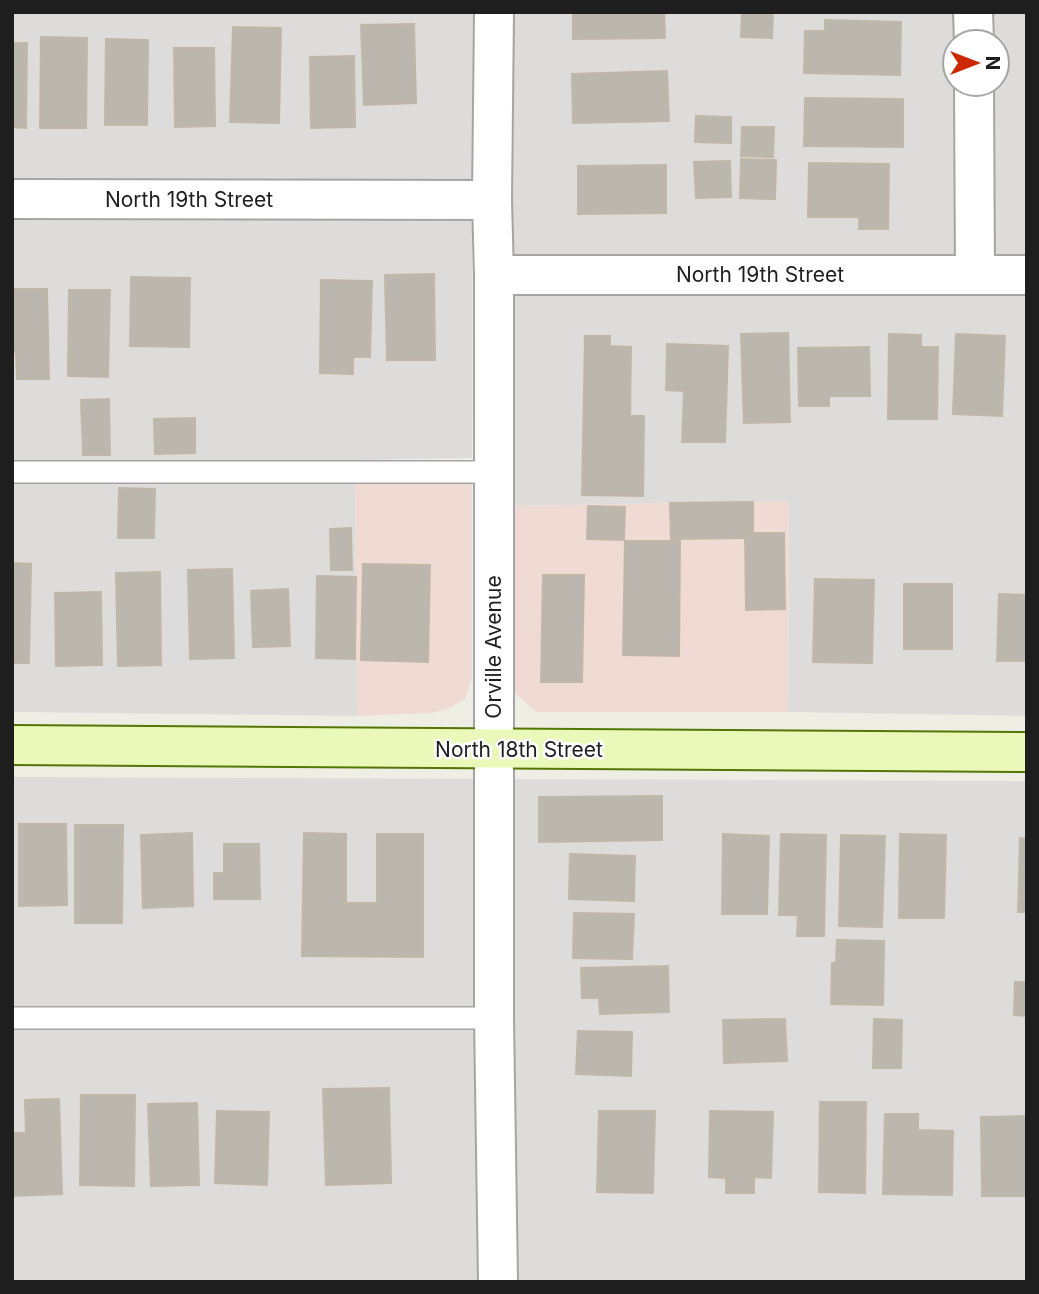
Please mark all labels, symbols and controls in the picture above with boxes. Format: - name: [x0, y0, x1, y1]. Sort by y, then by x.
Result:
- north arrow: [941, 28, 1011, 98]
- text: N: [981, 56, 1004, 70]
- street label: North 19th Street: [105, 187, 273, 212]
- street label: North 19th Street: [676, 262, 844, 287]
- street label: Orville Avenue: [481, 575, 506, 719]
- street label: North 18th Street: [435, 737, 603, 762]

